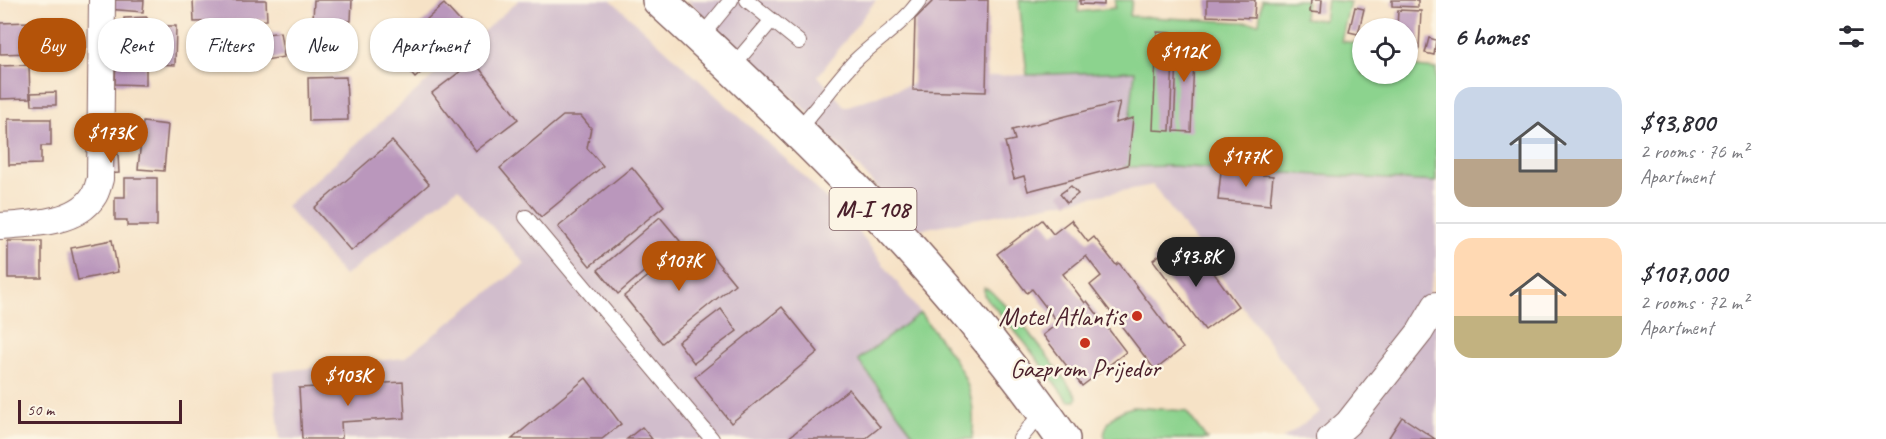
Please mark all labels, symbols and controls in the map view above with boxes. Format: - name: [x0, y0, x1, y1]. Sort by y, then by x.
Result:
- chip: Buy: [18, 18, 86, 72]
- chip: Rent: [98, 18, 174, 72]
- chip: Filters: [186, 18, 274, 72]
- chip: New: [286, 18, 358, 72]
- chip: Apartment: [370, 18, 490, 72]
- map controls: [1352, 18, 1418, 84]
- button: locate: [1352, 18, 1418, 84]
- text: 6 homes: [1454, 20, 1528, 53]
- icon: filters: [1835, 20, 1868, 53]
- pin: $112K: [1142, 32, 1226, 83]
- text: $112K: [1161, 39, 1207, 64]
- text: $93,800: [1640, 106, 1715, 139]
- icon: home: [1502, 111, 1574, 183]
- pin: $173K: [69, 113, 153, 164]
- text: $173K: [88, 120, 134, 145]
- pin: $177K: [1204, 137, 1288, 188]
- text: 2 rooms · 76 m²: [1640, 139, 1748, 164]
- text: $177K: [1223, 144, 1269, 169]
- text: Apartment: [1640, 164, 1713, 189]
- road number: M-I 108: [830, 188, 916, 230]
- pin: $93.8K: [1147, 237, 1245, 288]
- pin: $107K: [637, 241, 721, 292]
- text: $93.8K: [1171, 244, 1221, 269]
- text: $107K: [656, 248, 702, 273]
- text: $107,000: [1640, 257, 1727, 290]
- icon: home: [1502, 262, 1574, 334]
- text: 2 rooms · 72 m²: [1640, 290, 1748, 315]
- place label: Motel Atlantis: [999, 300, 1127, 333]
- marker: Motel Atlantis: [1130, 309, 1144, 323]
- text: Apartment: [1640, 315, 1713, 340]
- marker: Gazprom Prijedor: [1078, 336, 1092, 350]
- place label: Gazprom Prijedor: [1010, 352, 1162, 385]
- pin: $103K: [306, 356, 390, 407]
- text: $103K: [325, 363, 371, 388]
- scale bar: [18, 397, 182, 424]
- text: 50 m: [27, 400, 54, 420]

